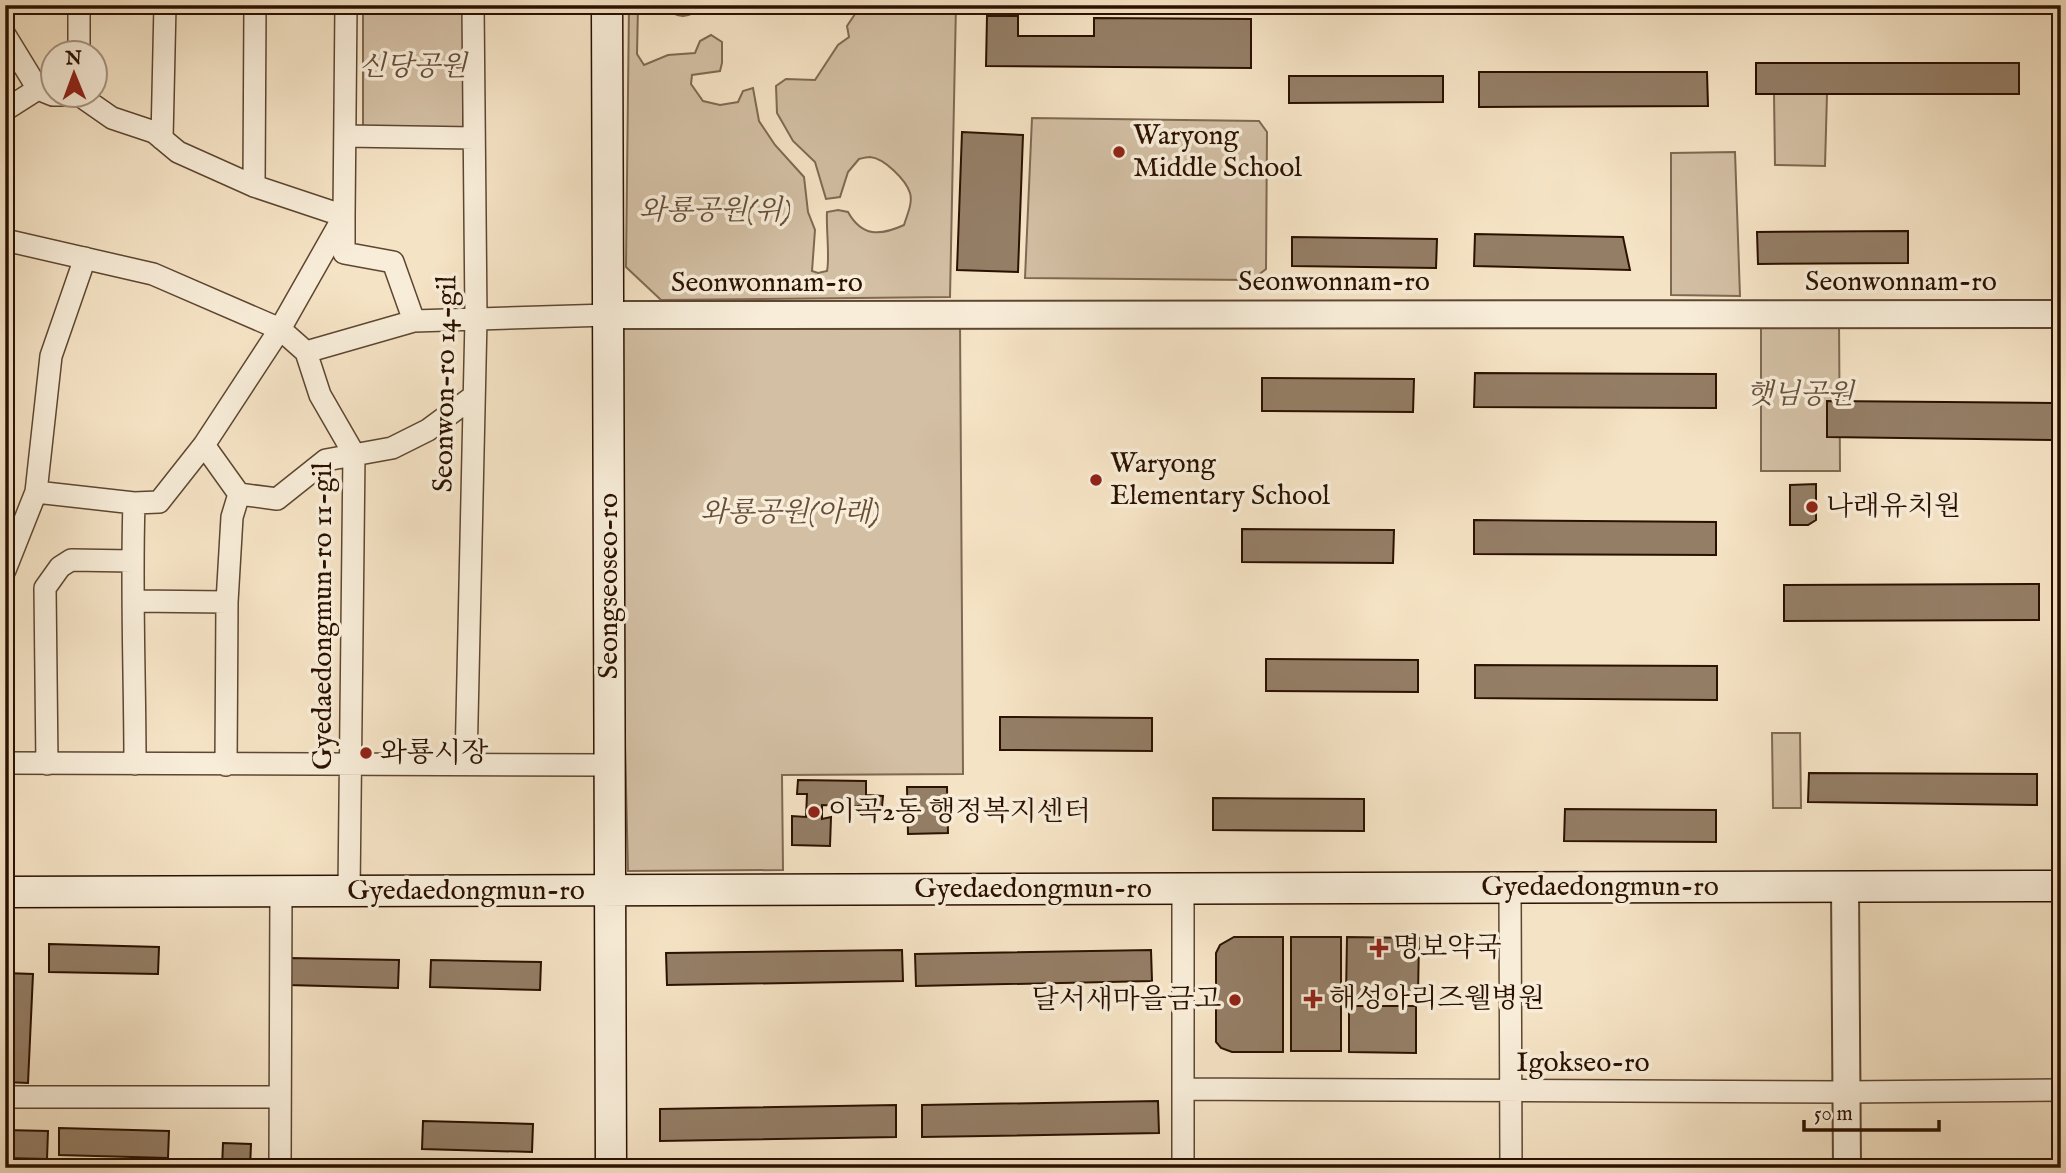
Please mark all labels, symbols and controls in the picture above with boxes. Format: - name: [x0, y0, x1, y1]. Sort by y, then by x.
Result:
- north arrow: [38, 38, 108, 108]
- text: N: [64, 47, 83, 71]
- park label: 신당공원: [359, 50, 469, 85]
- place label: Waryong Middle School: [1133, 119, 1302, 186]
- marker: Waryong Middle School: [1111, 144, 1127, 160]
- park label: 와룡공원(위): [639, 194, 791, 229]
- street label: Seonwonnam-ro: [1238, 265, 1430, 300]
- street label: Seonwonnam-ro: [1805, 265, 1997, 300]
- street label: Seonwonnam-ro: [671, 266, 863, 301]
- street label: Seonwon-ro 14-gil: [427, 275, 465, 493]
- park label: 햇님공원: [1746, 378, 1856, 413]
- place label: Waryong Elementary School: [1110, 447, 1330, 514]
- street label: Gyedaedongmun-ro 11-gil: [306, 462, 341, 770]
- marker: Waryong Elementary School: [1088, 472, 1104, 488]
- place label: 나래유치원: [1826, 490, 1961, 525]
- street label: Seongseoseo-ro: [592, 493, 627, 679]
- park label: 와룡공원(아래): [700, 496, 880, 531]
- marker: 나래유치원: [1804, 499, 1820, 515]
- place label: 와룡시장: [380, 736, 488, 771]
- marker: 와룡시장: [358, 745, 374, 761]
- place label: 이곡2동 행정복지센터: [828, 795, 1091, 830]
- marker: 이곡2동 행정복지센터: [806, 804, 822, 820]
- street label: Gyedaedongmun-ro: [1481, 870, 1719, 905]
- street label: Gyedaedongmun-ro: [914, 872, 1152, 907]
- street label: Gyedaedongmun-ro: [347, 874, 585, 909]
- place label: 명보약국: [1393, 931, 1501, 966]
- marker: 명보약국: [1371, 940, 1387, 956]
- place label: 해성아리즈웰병원: [1329, 982, 1545, 1017]
- place label: 달서새마을금고: [1032, 983, 1221, 1018]
- marker: 해성아리즈웰병원: [1303, 989, 1323, 1009]
- marker: 달서새마을금고: [1227, 992, 1243, 1008]
- street label: Igokseo-ro: [1516, 1046, 1650, 1081]
- scale bar: [1804, 1089, 1938, 1133]
- text: 50 m: [1814, 1101, 1853, 1128]

